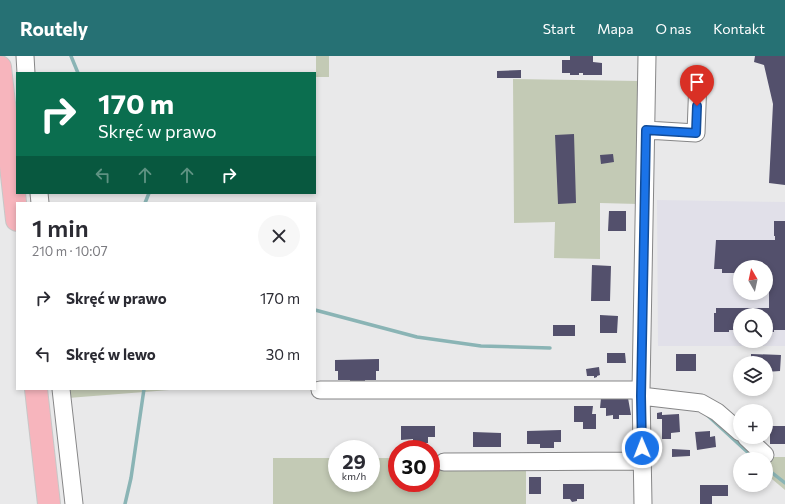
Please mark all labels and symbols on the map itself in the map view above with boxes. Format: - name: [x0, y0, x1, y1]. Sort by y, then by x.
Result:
- pin: [680, 65, 714, 106]
- north arrow: [733, 260, 773, 300]
- position arrow: [621, 427, 663, 469]
- speed limit sign: 30: [388, 440, 440, 492]

